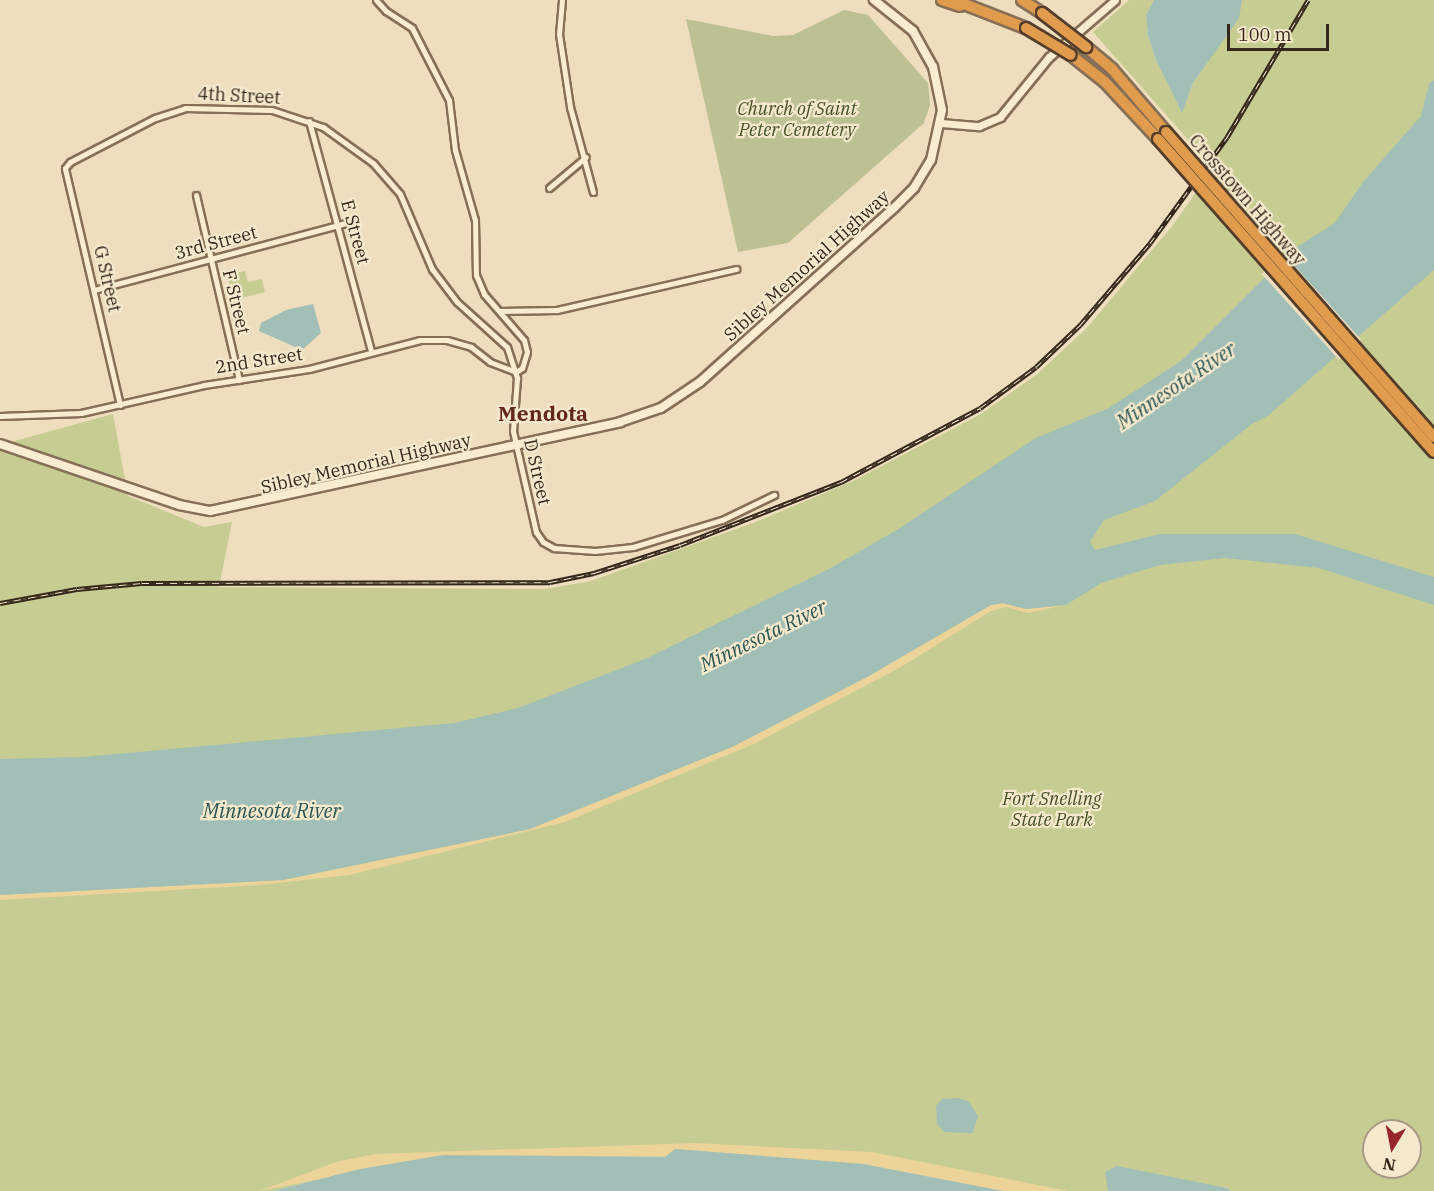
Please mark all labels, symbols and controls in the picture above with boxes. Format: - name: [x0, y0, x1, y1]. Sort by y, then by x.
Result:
- scale bar: [1230, 12, 1332, 50]
- text: 100 m: [1238, 23, 1292, 46]
- street label: 4th Street: [197, 83, 281, 109]
- park label: Church of Saint Peter Cemetery: [737, 99, 857, 142]
- street label: Crosstown Highway: [1184, 130, 1310, 270]
- street label: Sibley Memorial Highway: [720, 186, 894, 346]
- street label: E Street: [336, 197, 374, 267]
- street label: 3rd Street: [172, 222, 260, 264]
- street label: G Street: [89, 244, 125, 314]
- street label: F Street: [218, 267, 254, 337]
- water label: Minnesota River: [1112, 336, 1240, 434]
- street label: 2nd Street: [214, 343, 304, 379]
- district label: Mendota: [498, 400, 588, 426]
- street label: Sibley Memorial Highway: [259, 429, 473, 499]
- street label: D Street: [519, 437, 555, 507]
- water label: Minnesota River: [696, 594, 830, 676]
- park label: Fort Snelling State Park: [1003, 789, 1101, 832]
- water label: Minnesota River: [203, 798, 341, 822]
- north arrow: [1362, 1119, 1422, 1179]
- text: N: [1381, 1154, 1397, 1176]

